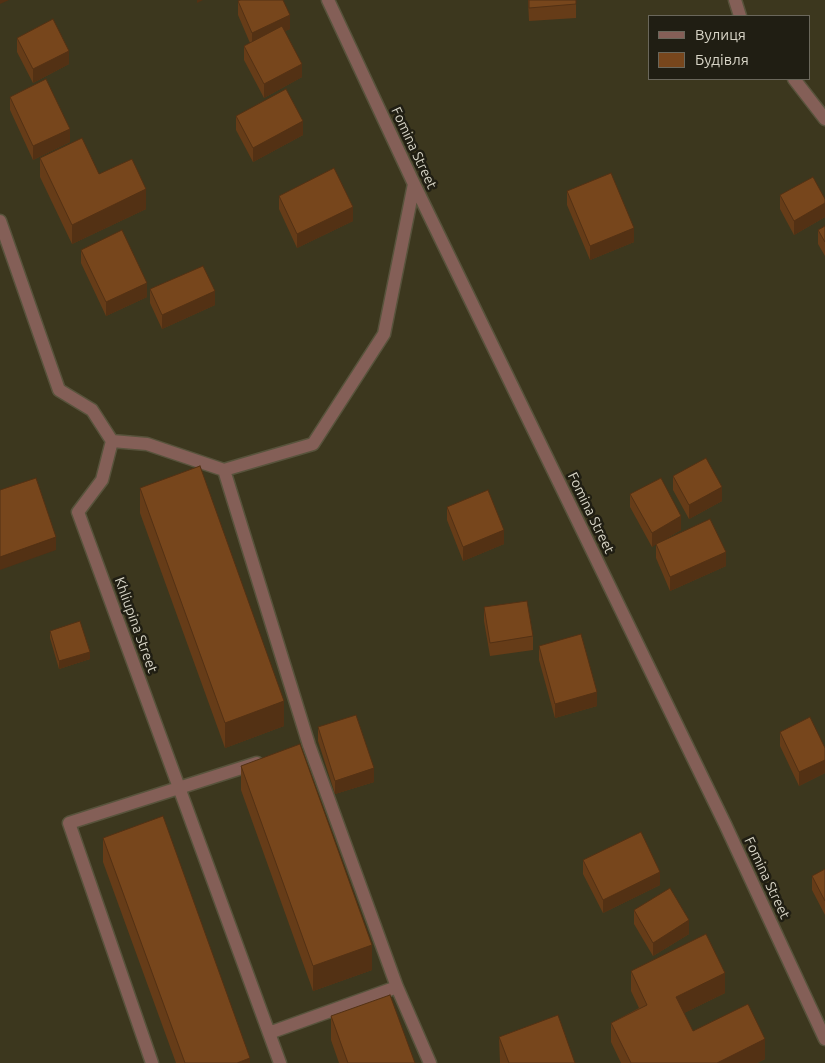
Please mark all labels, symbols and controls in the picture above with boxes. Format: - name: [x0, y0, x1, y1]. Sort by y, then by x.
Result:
- legend: [648, 15, 810, 80]
- text: Вулиця: [695, 26, 746, 43]
- text: Будівля: [695, 51, 749, 68]
- street label: Fomina Street: [388, 104, 440, 192]
- street label: Fomina Street: [564, 470, 618, 556]
- street label: Khliupina Street: [111, 575, 161, 675]
- street label: Fomina Street: [741, 834, 793, 922]

